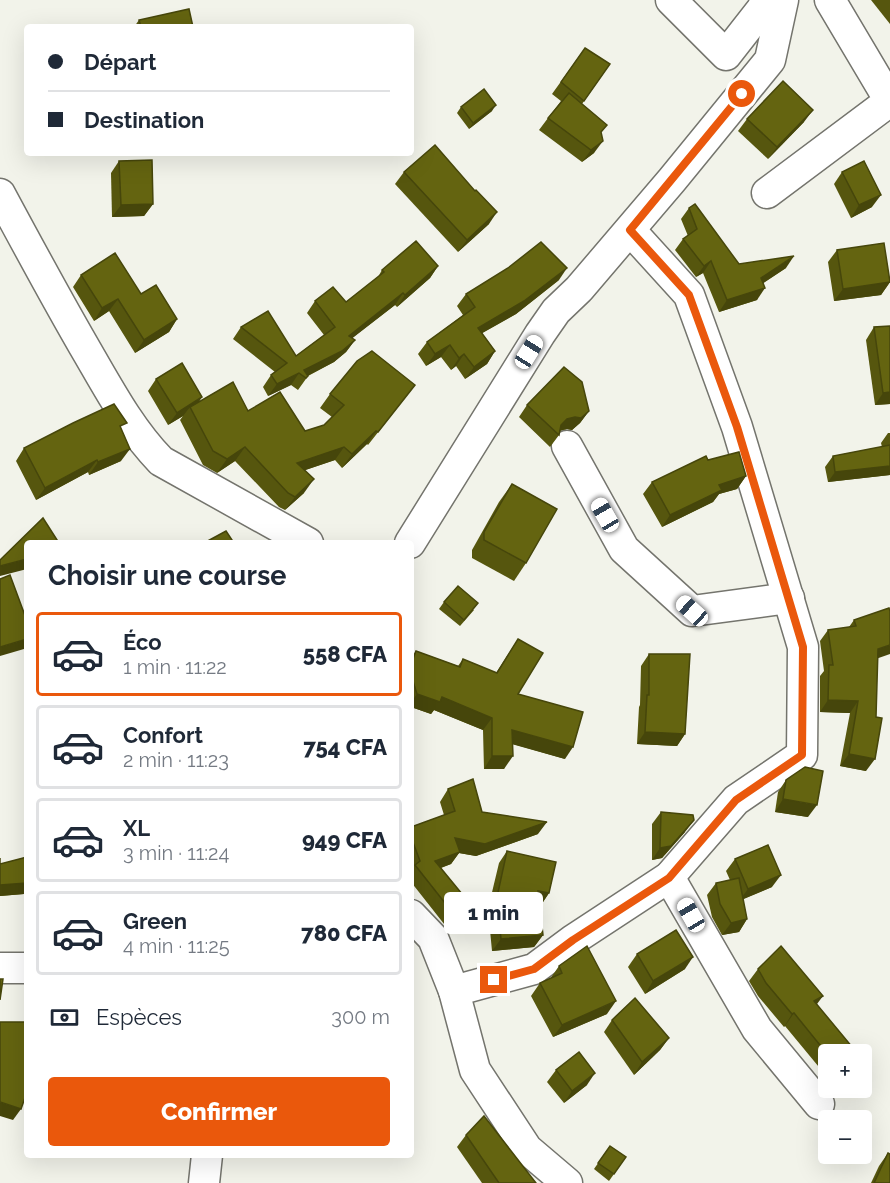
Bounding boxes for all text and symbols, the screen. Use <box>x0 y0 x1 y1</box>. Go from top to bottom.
text: Départ <box>84 49 156 75</box>
route start <box>728 80 755 107</box>
text: Destination <box>84 107 204 133</box>
car <box>512 332 546 372</box>
car <box>588 495 622 535</box>
text: Choisir une course <box>48 560 286 591</box>
car <box>673 592 711 630</box>
icon: car <box>51 627 105 681</box>
text: Éco <box>123 629 162 655</box>
text: 558 CFA <box>303 641 387 667</box>
text: 1 min · 11:22 <box>123 655 227 679</box>
icon: car <box>51 720 105 774</box>
text: Confort <box>123 722 203 748</box>
text: 754 CFA <box>303 734 387 760</box>
text: 2 min · 11:23 <box>123 748 229 772</box>
icon: car <box>51 813 105 867</box>
text: XL <box>123 815 150 841</box>
text: 949 CFA <box>302 827 387 853</box>
text: 3 min · 11:24 <box>123 841 229 865</box>
callout: 1 min <box>444 893 544 935</box>
car <box>674 895 708 935</box>
text: 1 min <box>468 901 519 925</box>
icon: car <box>51 906 105 960</box>
text: Green <box>123 908 187 934</box>
text: 780 CFA <box>301 920 387 946</box>
text: 4 min · 11:25 <box>123 934 230 958</box>
route end <box>480 966 507 993</box>
icon: cash <box>48 1001 81 1034</box>
text: Espèces <box>96 1004 182 1030</box>
text: 300 m <box>331 1005 390 1029</box>
map controls <box>818 1044 872 1164</box>
button: + <box>818 1044 872 1098</box>
button: Confirmer <box>48 1077 390 1146</box>
button: − <box>818 1110 872 1164</box>

